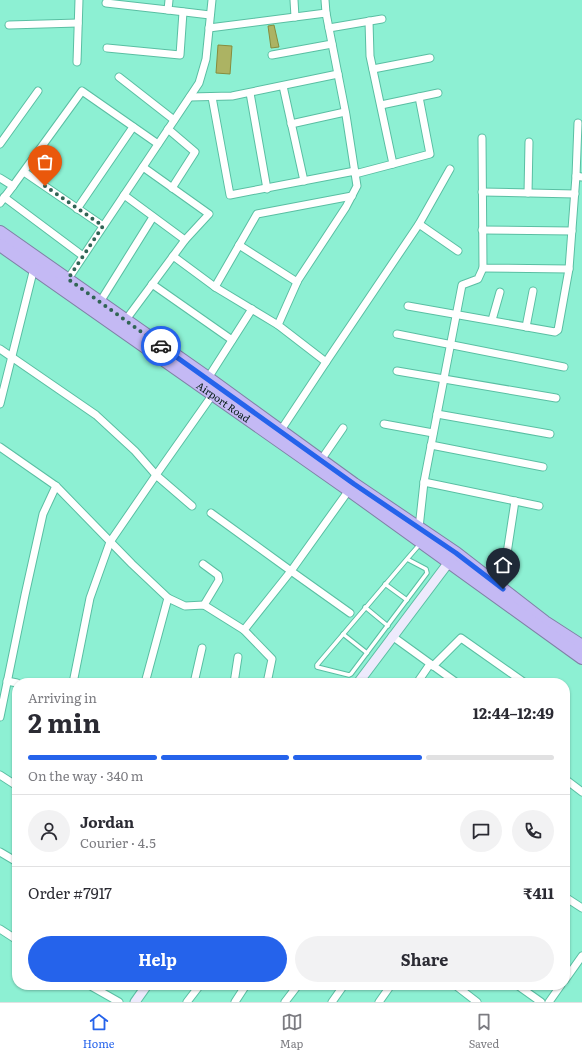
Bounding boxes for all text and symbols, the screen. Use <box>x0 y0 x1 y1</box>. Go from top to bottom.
pin <box>28 145 62 186</box>
icon: bag <box>34 151 56 173</box>
courier <box>141 326 181 366</box>
icon: car <box>150 335 172 357</box>
street label: Airport Road <box>194 377 254 426</box>
pin <box>486 548 520 589</box>
icon: home <box>492 554 514 576</box>
text: Arriving in <box>28 688 97 707</box>
text: 12:44–12:49 <box>473 701 554 724</box>
text: 2 min <box>28 702 101 741</box>
text: On the way · 340 m <box>28 766 143 785</box>
button: person <box>28 810 70 852</box>
text: Jordan <box>80 810 134 833</box>
button: chat <box>460 810 502 852</box>
button: phone <box>512 810 554 852</box>
text: Courier · 4.5 <box>80 833 156 852</box>
text: Order #7917 <box>28 881 112 904</box>
text: ₹411 <box>523 881 554 904</box>
button: Help <box>28 936 287 982</box>
button: Share <box>295 936 554 982</box>
tab: Home <box>83 1011 114 1051</box>
tab: Map <box>280 1011 303 1051</box>
tab: Saved <box>469 1011 499 1051</box>

